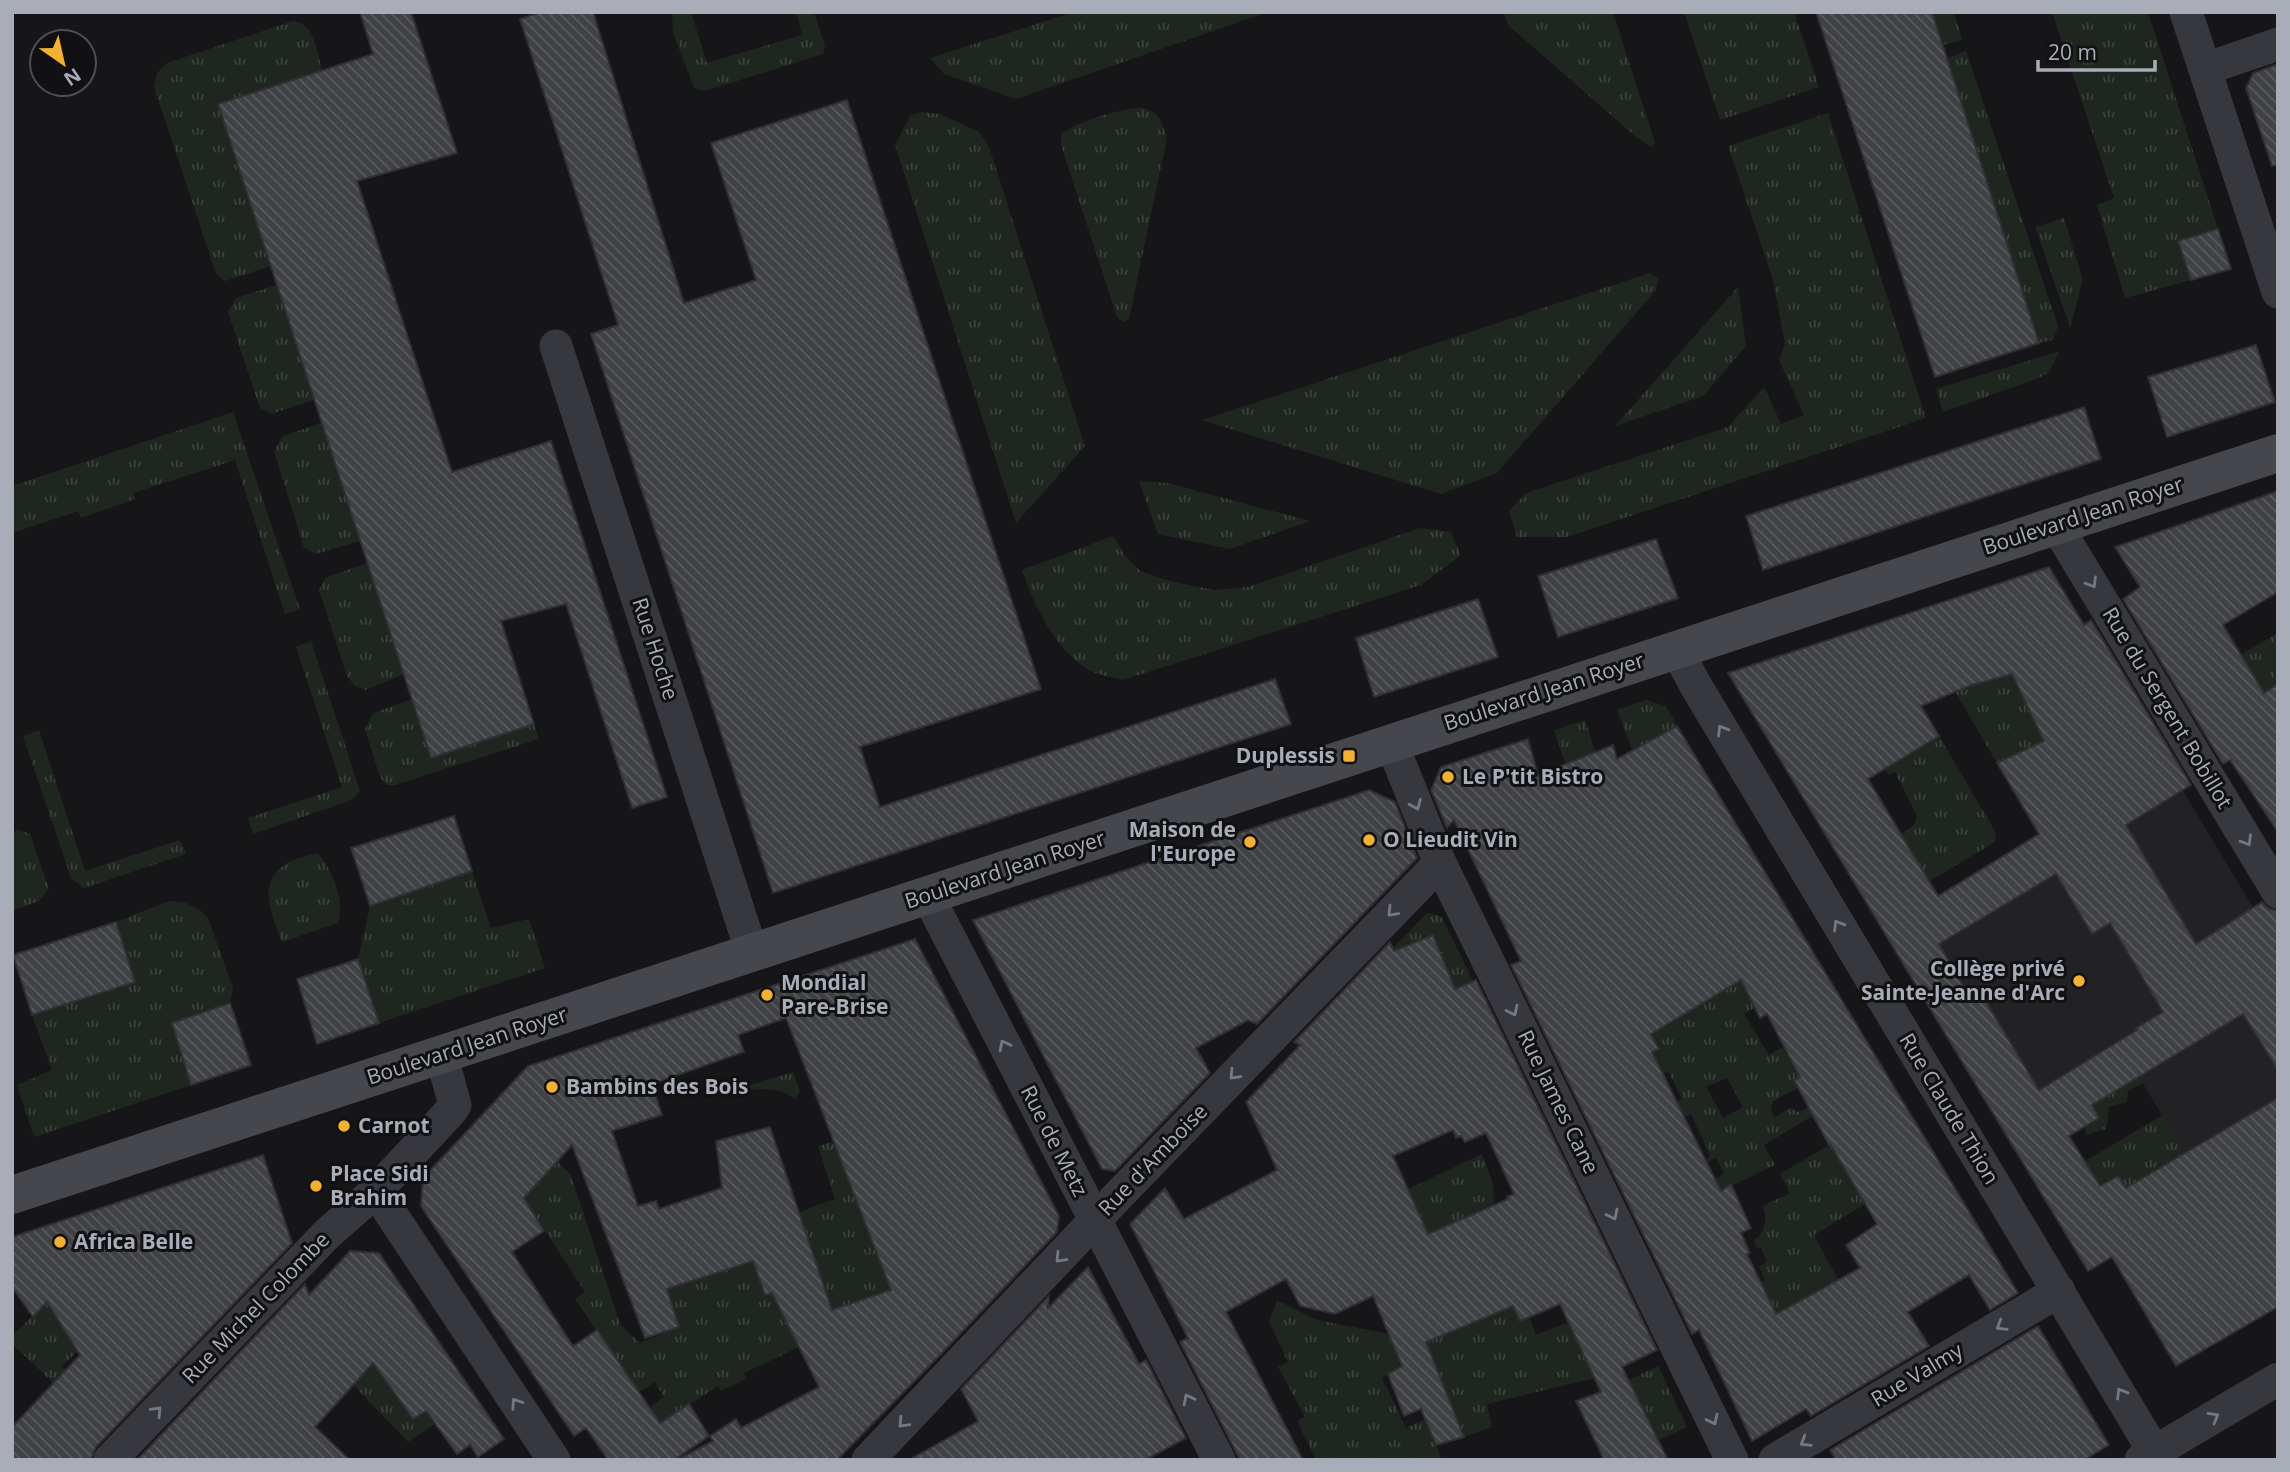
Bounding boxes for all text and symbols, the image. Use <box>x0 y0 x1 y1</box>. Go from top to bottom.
north arrow <box>28 28 98 98</box>
scale bar <box>2038 28 2155 72</box>
text: 20 m <box>2048 38 2097 66</box>
text: N <box>59 62 86 92</box>
street label: Boulevard Jean Royer <box>1979 469 2187 561</box>
one-way arrow <box>2083 576 2096 589</box>
street label: Rue Hoche <box>626 594 686 703</box>
street label: Rue du Sergent Bobillot <box>2097 602 2239 813</box>
street label: Boulevard Jean Royer <box>1440 645 1648 737</box>
one-way arrow <box>1717 724 1730 737</box>
place label: Duplessis <box>1236 741 1335 769</box>
marker: Duplessis <box>1341 748 1357 764</box>
place label: Le P'tit Bistro <box>1462 762 1603 790</box>
marker: Le P'tit Bistro <box>1440 769 1456 785</box>
one-way arrow <box>1408 798 1422 811</box>
place label: Maison de l'Europe <box>1129 815 1236 867</box>
street label: Boulevard Jean Royer <box>901 823 1109 915</box>
place label: O Lieudit Vin <box>1383 825 1518 853</box>
marker: O Lieudit Vin <box>1361 832 1377 848</box>
one-way arrow <box>2239 833 2252 846</box>
marker: Maison de l'Europe <box>1242 834 1258 850</box>
one-way arrow <box>1388 904 1401 917</box>
one-way arrow <box>1833 920 1846 933</box>
place label: Collège privé Sainte-Jeanne d'Arc <box>1861 954 2065 1006</box>
place label: Mondial Pare-Brise <box>781 968 888 1020</box>
marker: Collège privé Sainte-Jeanne d'Arc <box>2071 973 2087 989</box>
marker: Mondial Pare-Brise <box>759 987 775 1003</box>
street label: Boulevard Jean Royer <box>363 999 571 1091</box>
one-way arrow <box>1505 1004 1519 1016</box>
street label: Rue James Cane <box>1512 1025 1606 1178</box>
street label: Rue Claude Thion <box>1894 1028 2006 1189</box>
one-way arrow <box>999 1040 1013 1052</box>
one-way arrow <box>1229 1067 1242 1080</box>
place label: Bambins des Bois <box>566 1072 748 1100</box>
marker: Bambins des Bois <box>544 1079 560 1095</box>
street label: Rue de Metz <box>1015 1080 1095 1201</box>
street label: Rue d'Amboise <box>1092 1097 1213 1221</box>
place label: Carnot <box>358 1111 430 1139</box>
marker: Carnot <box>336 1118 352 1134</box>
place label: Place Sidi Brahim <box>330 1159 429 1211</box>
marker: Place Sidi Brahim <box>308 1178 324 1194</box>
one-way arrow <box>1605 1208 1619 1220</box>
street label: Rue Michel Colombe <box>176 1225 335 1389</box>
place label: Africa Belle <box>74 1227 193 1255</box>
marker: Africa Belle <box>52 1234 68 1250</box>
one-way arrow <box>1055 1249 1068 1262</box>
one-way arrow <box>1995 1318 2008 1331</box>
street label: Rue Valmy <box>1865 1335 1968 1413</box>
one-way arrow <box>2116 1387 2129 1400</box>
one-way arrow <box>1182 1394 1196 1406</box>
one-way arrow <box>512 1398 525 1411</box>
one-way arrow <box>148 1406 161 1419</box>
one-way arrow <box>2206 1412 2219 1425</box>
one-way arrow <box>1704 1413 1718 1425</box>
one-way arrow <box>899 1414 912 1427</box>
one-way arrow <box>1799 1434 1812 1447</box>

